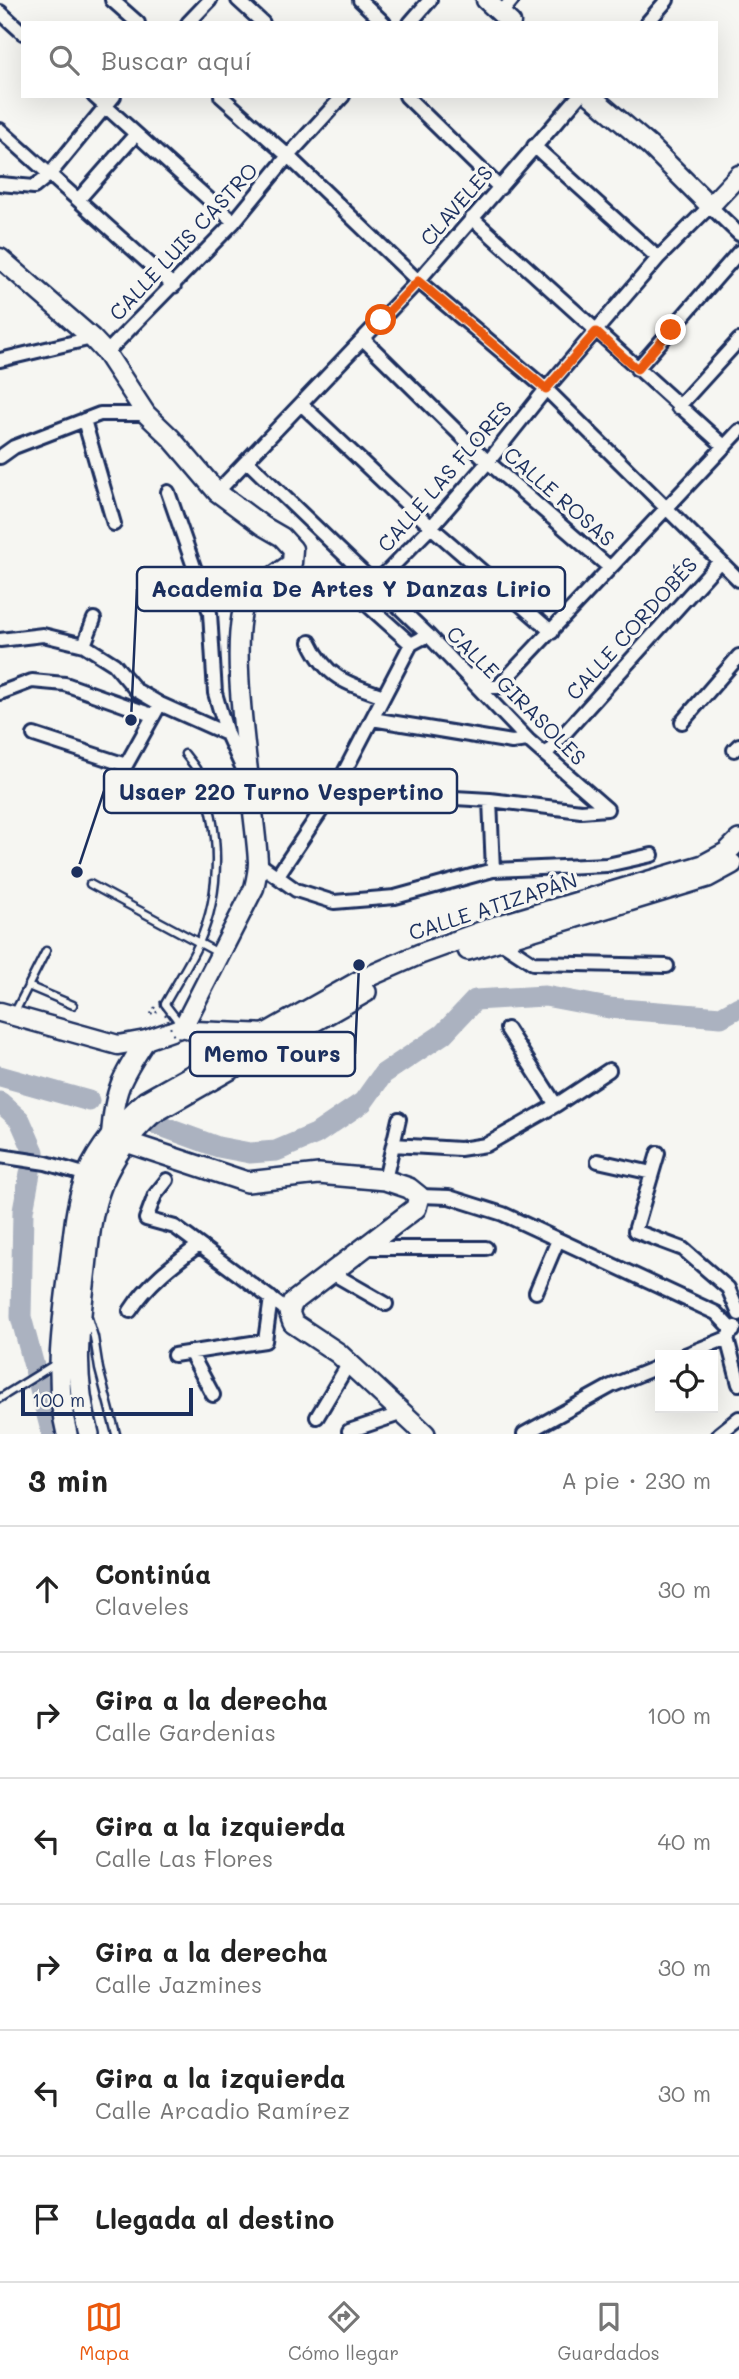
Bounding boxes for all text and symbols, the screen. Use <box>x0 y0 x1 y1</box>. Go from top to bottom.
search box <box>21 21 718 98</box>
icon: search <box>45 41 83 79</box>
text: Buscar aquí <box>101 43 252 77</box>
street label: CALLE LUIS CASTRO <box>103 156 263 326</box>
street label: CLAVELES <box>414 159 498 251</box>
route start <box>365 304 396 335</box>
route end <box>655 314 686 345</box>
street label: CALLE LAS FLORES <box>371 395 517 557</box>
street label: CALLE ROSAS <box>499 440 621 552</box>
street label: CALLE CORDOBÉS <box>559 551 702 705</box>
callout: Academia De Artes Y Danzas Lirio <box>137 567 565 611</box>
text: Academia De Artes Y Danzas Lirio <box>151 573 551 603</box>
street label: CALLE GIRASOLES <box>442 619 593 770</box>
callout: Usaer 220 Turno Vespertino <box>104 769 457 813</box>
text: Usaer 220 Turno Vespertino <box>119 776 443 806</box>
street label: CALLE ATIZAPÁN <box>405 866 580 946</box>
callout: Memo Tours <box>190 1032 355 1076</box>
text: Memo Tours <box>203 1038 341 1068</box>
map controls <box>655 1350 718 1413</box>
button: locate <box>655 1350 718 1413</box>
scale bar <box>21 1385 192 1417</box>
text: 100 m <box>32 1387 85 1412</box>
text: 3 min <box>28 1460 108 1500</box>
text: A pie · 230 m <box>561 1465 711 1495</box>
text: Continúa <box>95 1557 211 1591</box>
icon: ahead <box>28 1570 66 1608</box>
text: 30 m <box>658 1574 711 1604</box>
text: Claveles <box>95 1591 189 1621</box>
text: Gira a la derecha <box>95 1683 328 1717</box>
icon: right <box>28 1696 66 1734</box>
text: 100 m <box>647 1700 711 1730</box>
text: Calle Gardenias <box>95 1717 276 1747</box>
text: Gira a la izquierda <box>95 1809 346 1843</box>
icon: left <box>28 1822 66 1860</box>
text: 40 m <box>658 1826 711 1856</box>
text: Calle Las Flores <box>95 1843 273 1873</box>
text: Gira a la derecha <box>95 1935 328 1969</box>
icon: right <box>28 1948 66 1986</box>
text: 30 m <box>658 1952 711 1982</box>
text: Calle Jazmines <box>95 1969 262 1999</box>
text: Gira a la izquierda <box>95 2061 346 2095</box>
icon: left <box>28 2074 66 2112</box>
text: 30 m <box>658 2078 711 2108</box>
text: Calle Arcadio Ramírez <box>95 2095 350 2125</box>
icon: arrive <box>28 2200 66 2238</box>
text: Llegada al destino <box>95 2202 334 2236</box>
tab: Mapa <box>79 2298 130 2365</box>
tab: Cómo llegar <box>288 2298 399 2365</box>
tab: Guardados <box>558 2298 660 2365</box>

